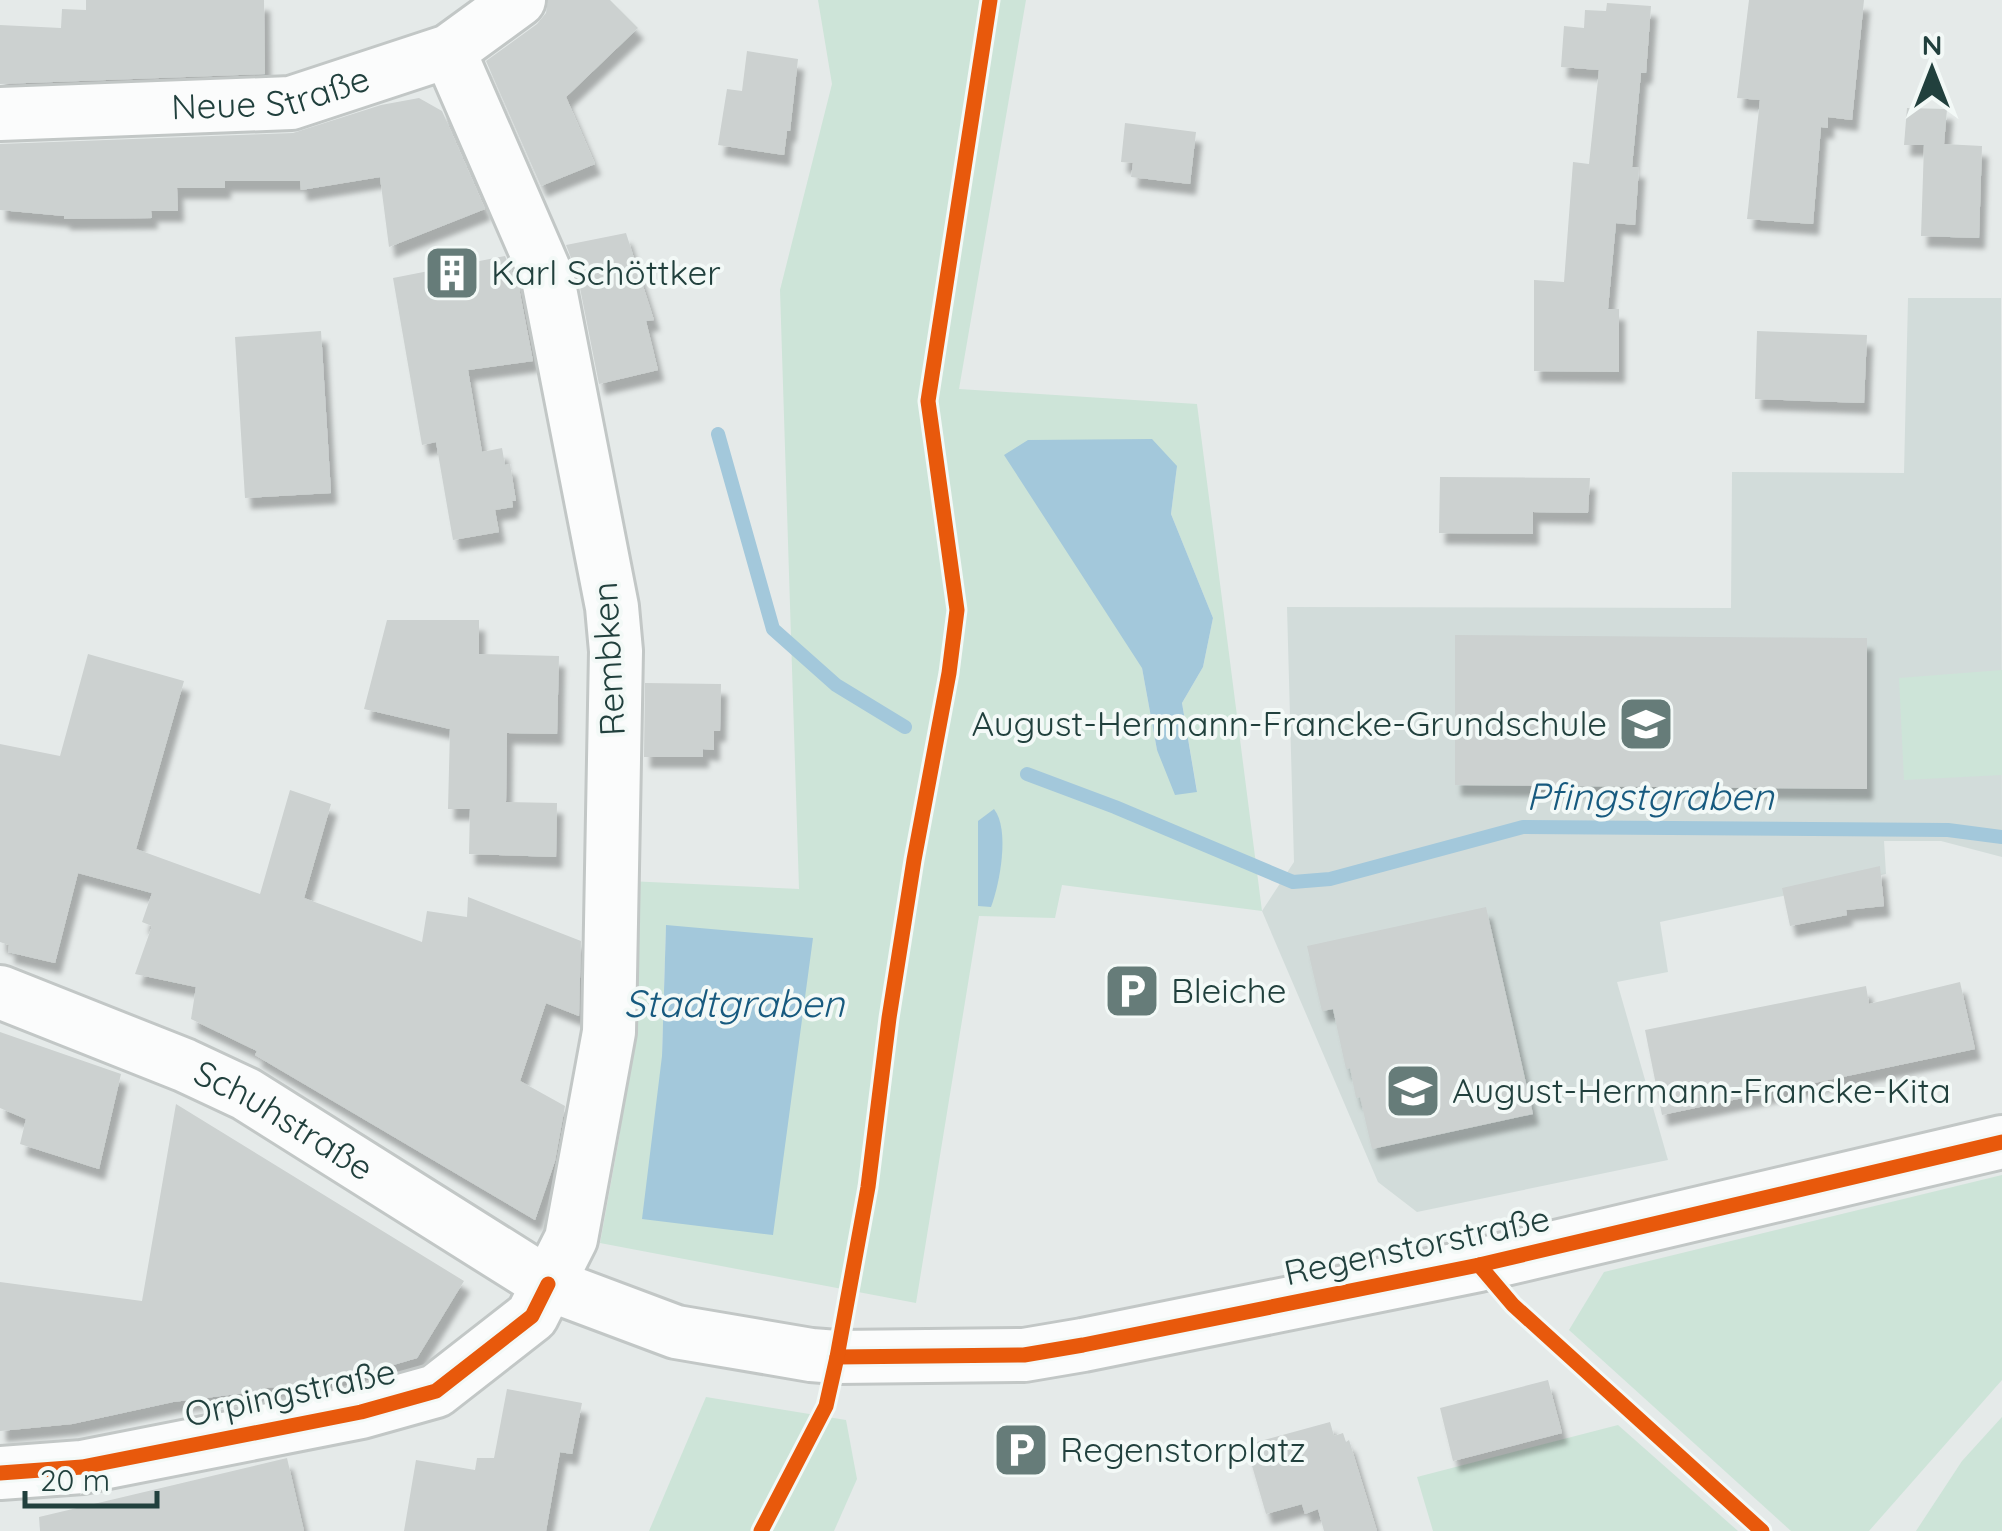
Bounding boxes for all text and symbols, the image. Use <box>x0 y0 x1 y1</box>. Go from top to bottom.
north arrow <box>1882 20 1982 120</box>
text: N <box>1922 27 1942 62</box>
street label: Neue Straße <box>170 56 375 129</box>
building icon: Karl Schöttker <box>422 243 482 303</box>
place label: Karl Schöttker <box>491 250 721 294</box>
street label: Rembken <box>582 581 634 737</box>
school or university icon: August-Hermann-Francke-Grundschule <box>1616 694 1676 754</box>
place label: August-Hermann-Francke-Grundschule <box>972 701 1607 745</box>
water label: Pfingstgraben <box>1526 772 1775 820</box>
parking icon: Bleiche <box>1102 961 1162 1021</box>
place label: Bleiche <box>1171 968 1286 1012</box>
water label: Stadtgraben <box>624 979 845 1027</box>
street label: Schuhstraße <box>187 1050 382 1190</box>
school or university icon: August-Hermann-Francke-Kita <box>1383 1061 1443 1121</box>
place label: August-Hermann-Francke-Kita <box>1452 1068 1951 1112</box>
street label: Regenstorstraße <box>1280 1195 1554 1295</box>
street label: Orpingstraße <box>180 1348 399 1436</box>
parking icon: Regenstorplatz <box>991 1420 1051 1480</box>
place label: Regenstorplatz <box>1060 1427 1306 1471</box>
scale bar <box>25 1446 158 1508</box>
text: 20 m <box>40 1461 110 1499</box>

